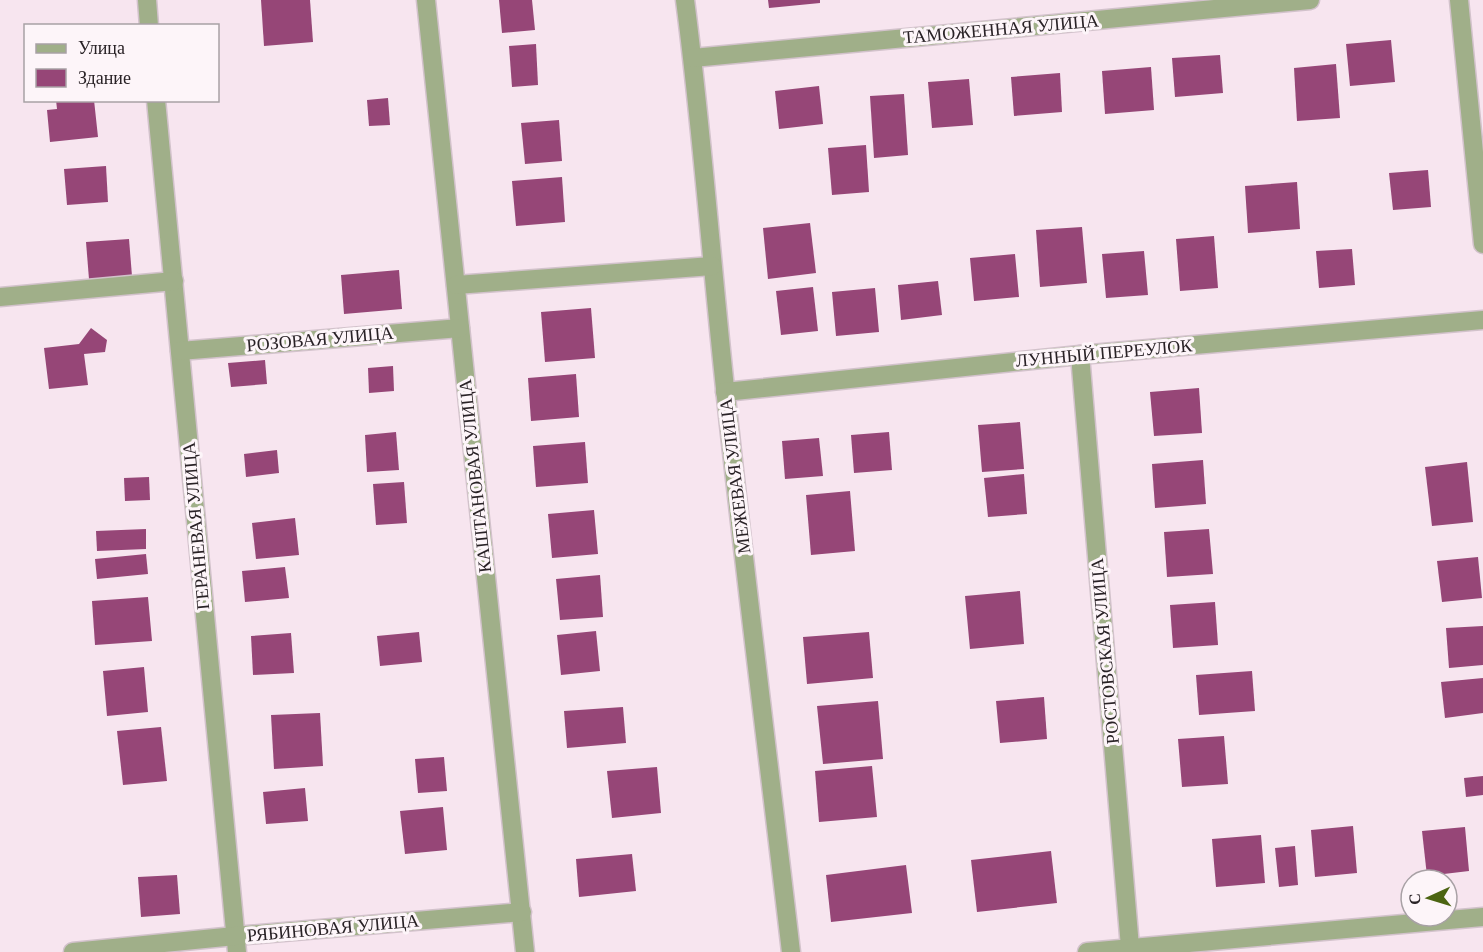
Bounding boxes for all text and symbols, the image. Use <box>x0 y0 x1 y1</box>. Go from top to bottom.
street label: ТАМОЖЕННАЯ УЛИЦА <box>902 10 1100 48</box>
legend <box>24 24 219 102</box>
text: Улица <box>78 38 125 58</box>
text: Здание <box>78 68 131 88</box>
street label: РОЗОВАЯ УЛИЦА <box>246 323 394 355</box>
street label: ЛУННЫЙ ПЕРЕУЛОК <box>1015 335 1194 371</box>
street label: КАШТАНОВАЯ УЛИЦА <box>455 378 495 574</box>
street label: МЕЖЕВАЯ УЛИЦА <box>716 397 754 555</box>
street label: ГЕРАНЕВАЯ УЛИЦА <box>179 441 213 611</box>
street label: РОСТОВСКАЯ УЛИЦА <box>1087 557 1123 745</box>
north arrow <box>1399 868 1459 928</box>
text: С <box>1406 893 1423 905</box>
street label: РЯБИНОВАЯ УЛИЦА <box>246 911 420 945</box>

